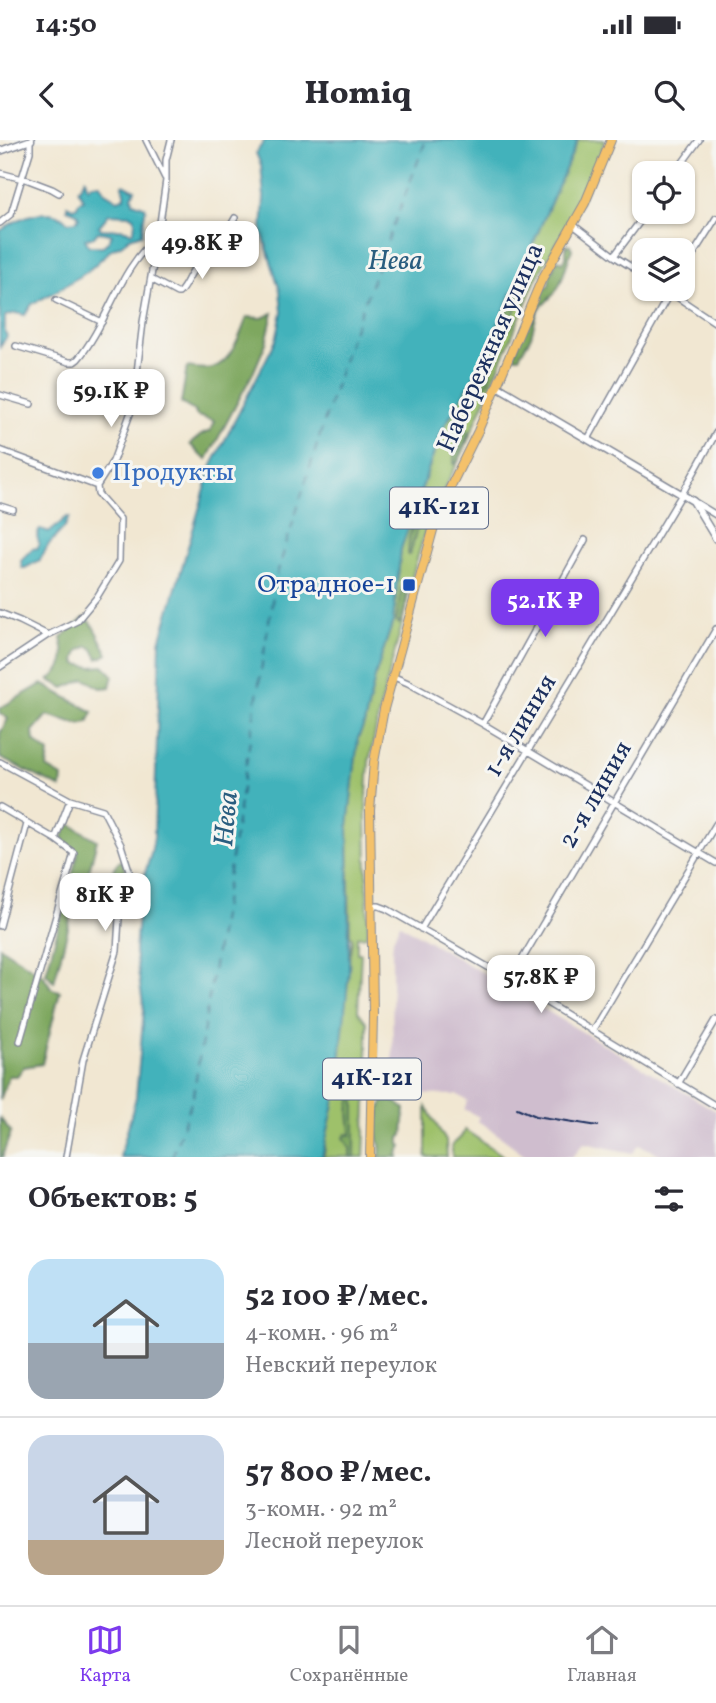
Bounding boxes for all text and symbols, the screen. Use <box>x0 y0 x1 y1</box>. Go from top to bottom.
text: 14:50 <box>35 7 97 43</box>
text: Homiq <box>304 73 412 117</box>
icon: back <box>28 76 66 114</box>
icon: search <box>650 76 688 114</box>
map controls <box>632 161 695 301</box>
button: locate <box>632 161 695 224</box>
pin: 49.8K ₽ <box>137 222 267 281</box>
text: 49.8K ₽ <box>161 228 243 260</box>
street label: Набережная улица <box>429 238 553 458</box>
button: layers <box>632 238 695 301</box>
water label: Нева <box>367 242 423 281</box>
pin: 59.1K ₽ <box>46 370 176 429</box>
text: 59.1K ₽ <box>73 376 149 408</box>
place label: Продукты <box>112 455 234 491</box>
marker: Продукты <box>90 465 106 481</box>
road number: 41К-121 <box>390 488 488 528</box>
place label: Отрадное-1 <box>257 567 395 603</box>
marker: Отрадное-1 <box>401 577 417 593</box>
pin: 52.1K ₽ <box>480 580 610 639</box>
text: 52.1K ₽ <box>507 586 583 618</box>
street label: 1-я линия <box>476 668 566 784</box>
street label: 2-я линия <box>551 735 641 855</box>
water label: Нева <box>205 790 249 848</box>
pin: 81K ₽ <box>56 874 154 933</box>
text: 81K ₽ <box>76 880 134 912</box>
pin: 57.8K ₽ <box>476 956 606 1015</box>
text: 57.8K ₽ <box>503 962 579 994</box>
road number: 41К-121 <box>323 1058 421 1099</box>
text: Объектов: 5 <box>28 1178 198 1220</box>
icon: filters <box>650 1180 688 1218</box>
text: 52 100 ₽/мес. <box>245 1276 429 1318</box>
icon: home <box>84 1287 168 1371</box>
text: 4-комн. · 96 m² <box>245 1318 398 1350</box>
text: Невский переулок <box>245 1350 437 1382</box>
text: 57 800 ₽/мес. <box>245 1452 432 1494</box>
icon: home <box>84 1463 168 1547</box>
text: 3-комн. · 92 m² <box>245 1494 397 1526</box>
text: Лесной переулок <box>245 1526 424 1558</box>
tab: Карта <box>79 1621 131 1689</box>
tab: Сохранённые <box>290 1621 408 1689</box>
tab: Главная <box>567 1621 637 1689</box>

